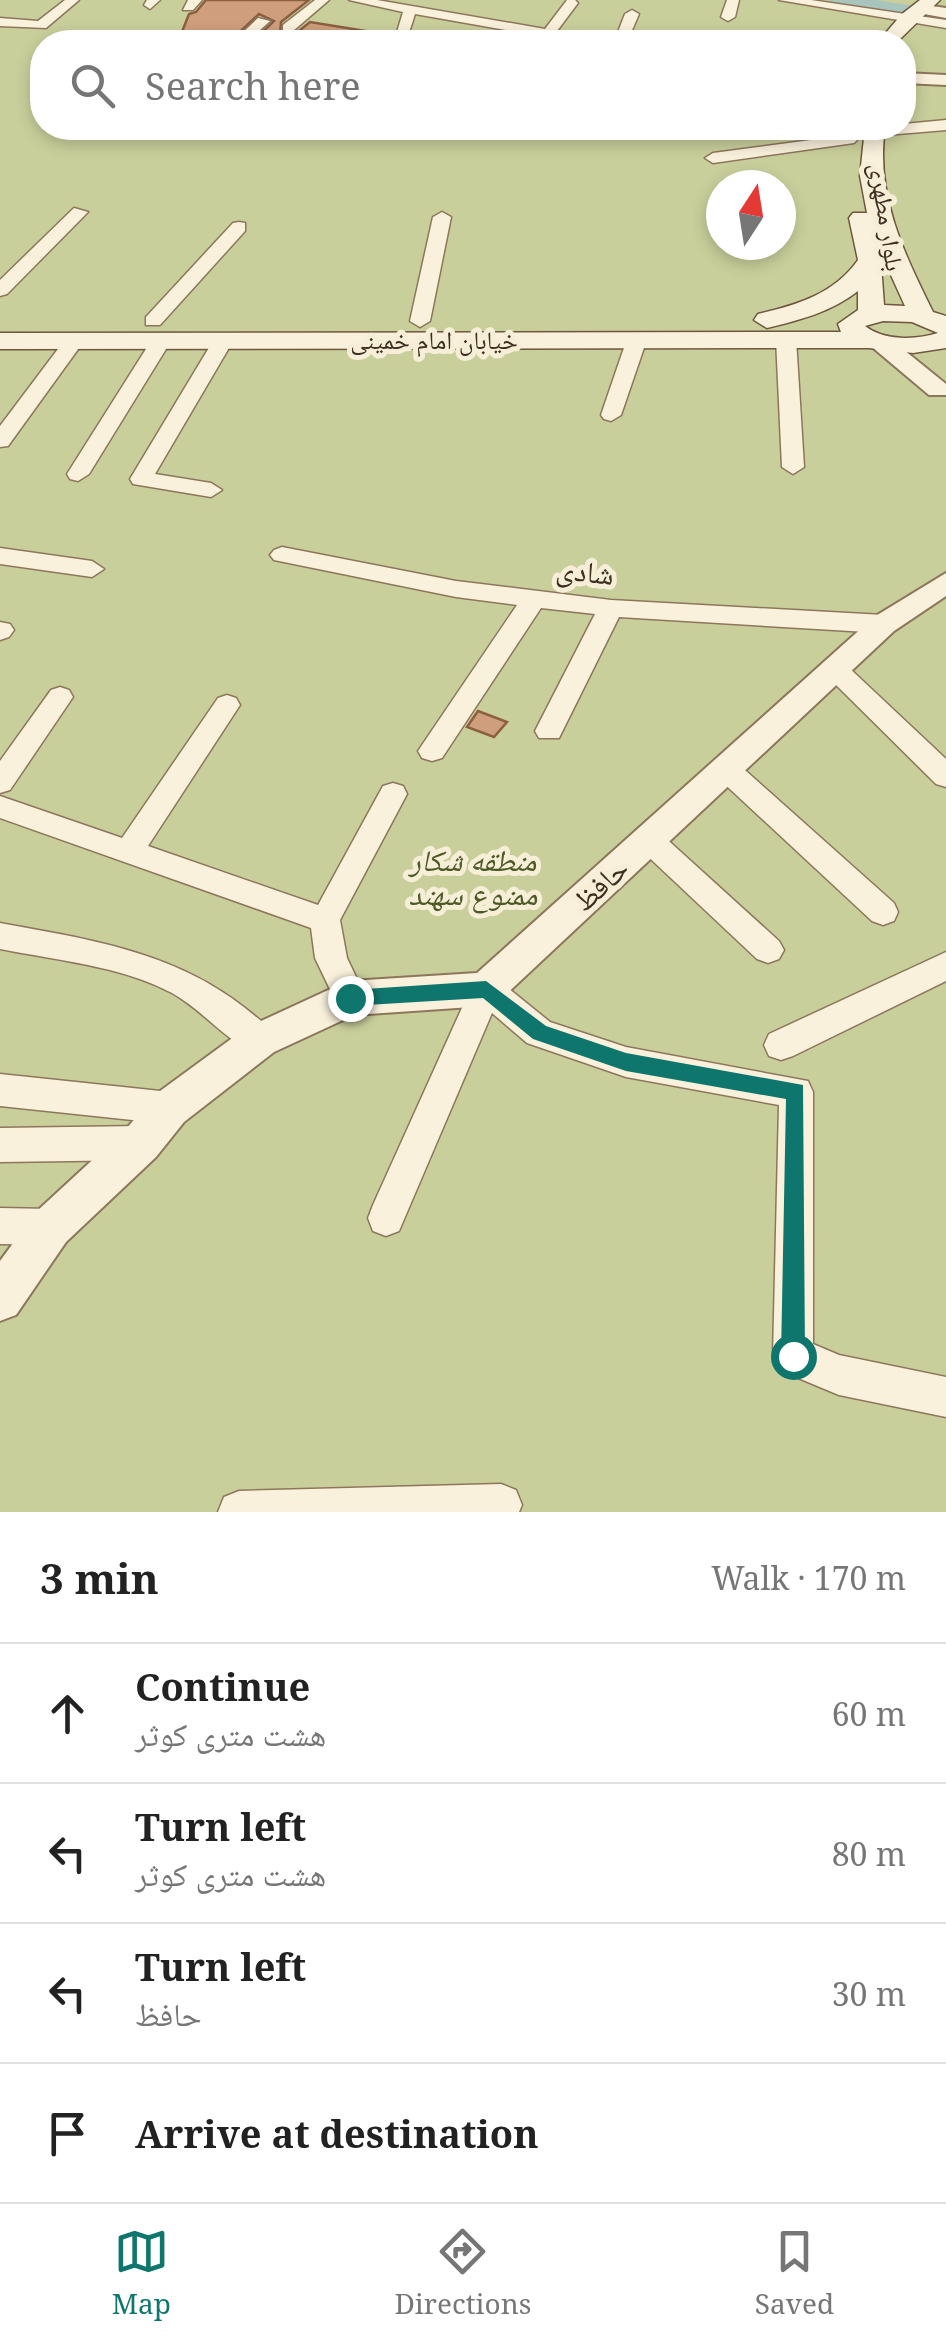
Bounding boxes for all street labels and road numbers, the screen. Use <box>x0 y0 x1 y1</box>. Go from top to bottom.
street label: بلوار مطهری <box>863 160 913 273</box>
street label: خیابان امام خمینی <box>350 322 518 357</box>
street label: شادی <box>554 547 616 594</box>
street label: حافظ <box>563 848 637 920</box>

